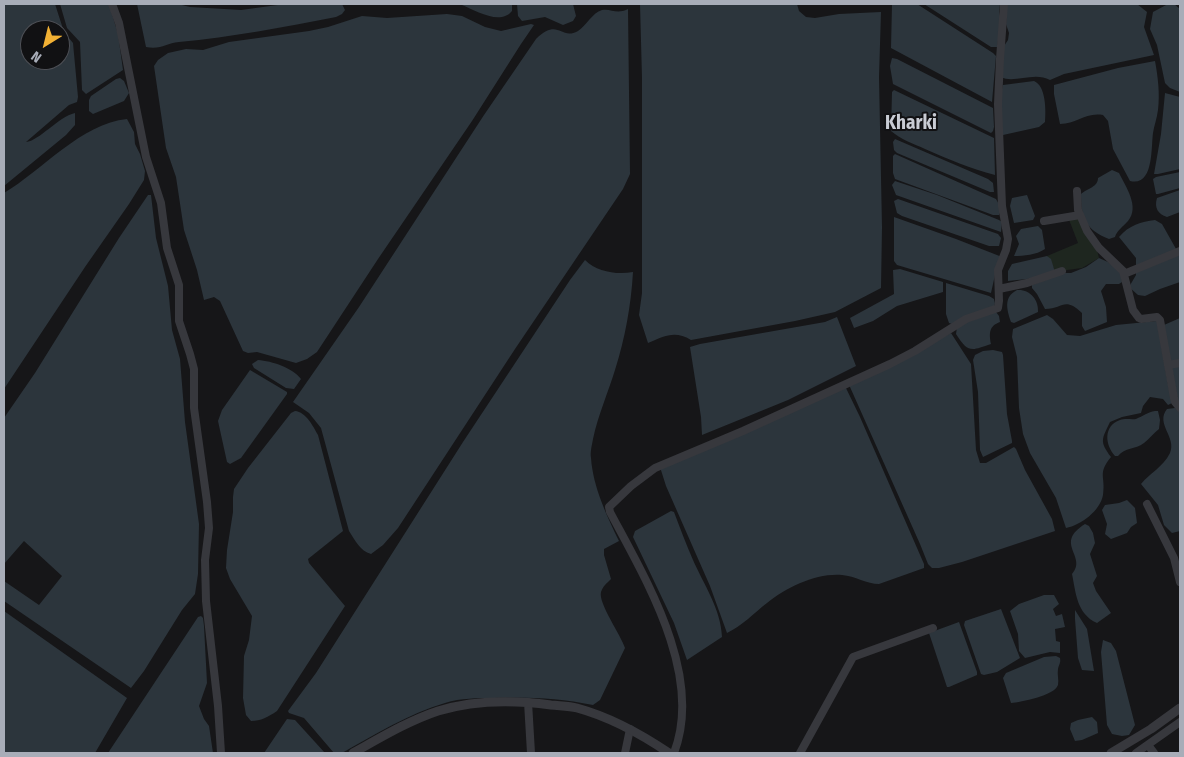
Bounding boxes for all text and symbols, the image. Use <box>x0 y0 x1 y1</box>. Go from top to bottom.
north arrow <box>20 20 70 70</box>
text: N <box>28 47 45 66</box>
district label: Kharki <box>885 113 937 135</box>

